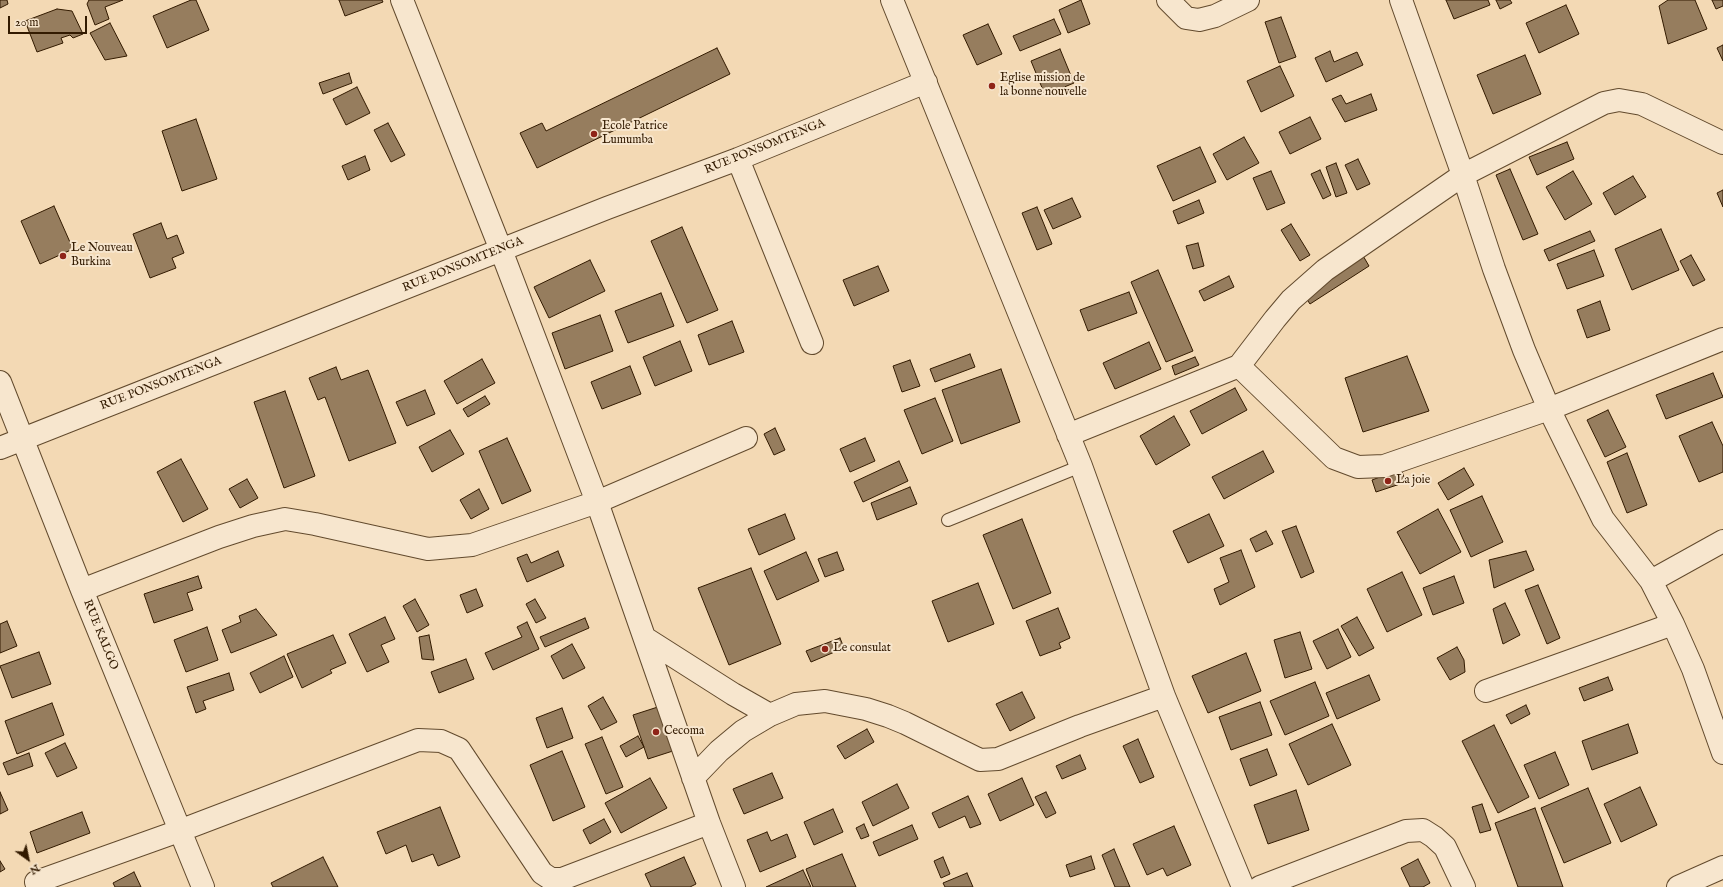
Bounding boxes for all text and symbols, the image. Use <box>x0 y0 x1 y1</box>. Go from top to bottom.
scale bar <box>10 8 89 34</box>
text: 20 m <box>15 15 38 30</box>
place label: Eglise mission de la bonne nouvelle <box>1000 72 1087 100</box>
marker: Eglise mission de la bonne nouvelle <box>987 81 997 91</box>
street label: RUE PONSOMTENGA <box>703 116 827 178</box>
place label: Ecole Patrice Lumumba <box>602 120 668 148</box>
marker: Ecole Patrice Lumumba <box>589 129 599 139</box>
street label: RUE PONSOMTENGA <box>401 234 525 296</box>
place label: Le Nouveau Burkina <box>71 242 133 270</box>
marker: Le Nouveau Burkina <box>58 251 68 261</box>
street label: RUE PONSOMTENGA <box>98 354 224 414</box>
place label: La joie <box>1396 474 1430 488</box>
marker: La joie <box>1383 476 1393 486</box>
street label: RUE KALGO <box>79 598 121 672</box>
place label: Le consulat <box>833 642 891 656</box>
marker: Le consulat <box>820 644 830 654</box>
place label: Cecoma <box>664 725 704 739</box>
marker: Cecoma <box>651 727 661 737</box>
north arrow <box>8 839 48 879</box>
text: N <box>27 861 42 878</box>

